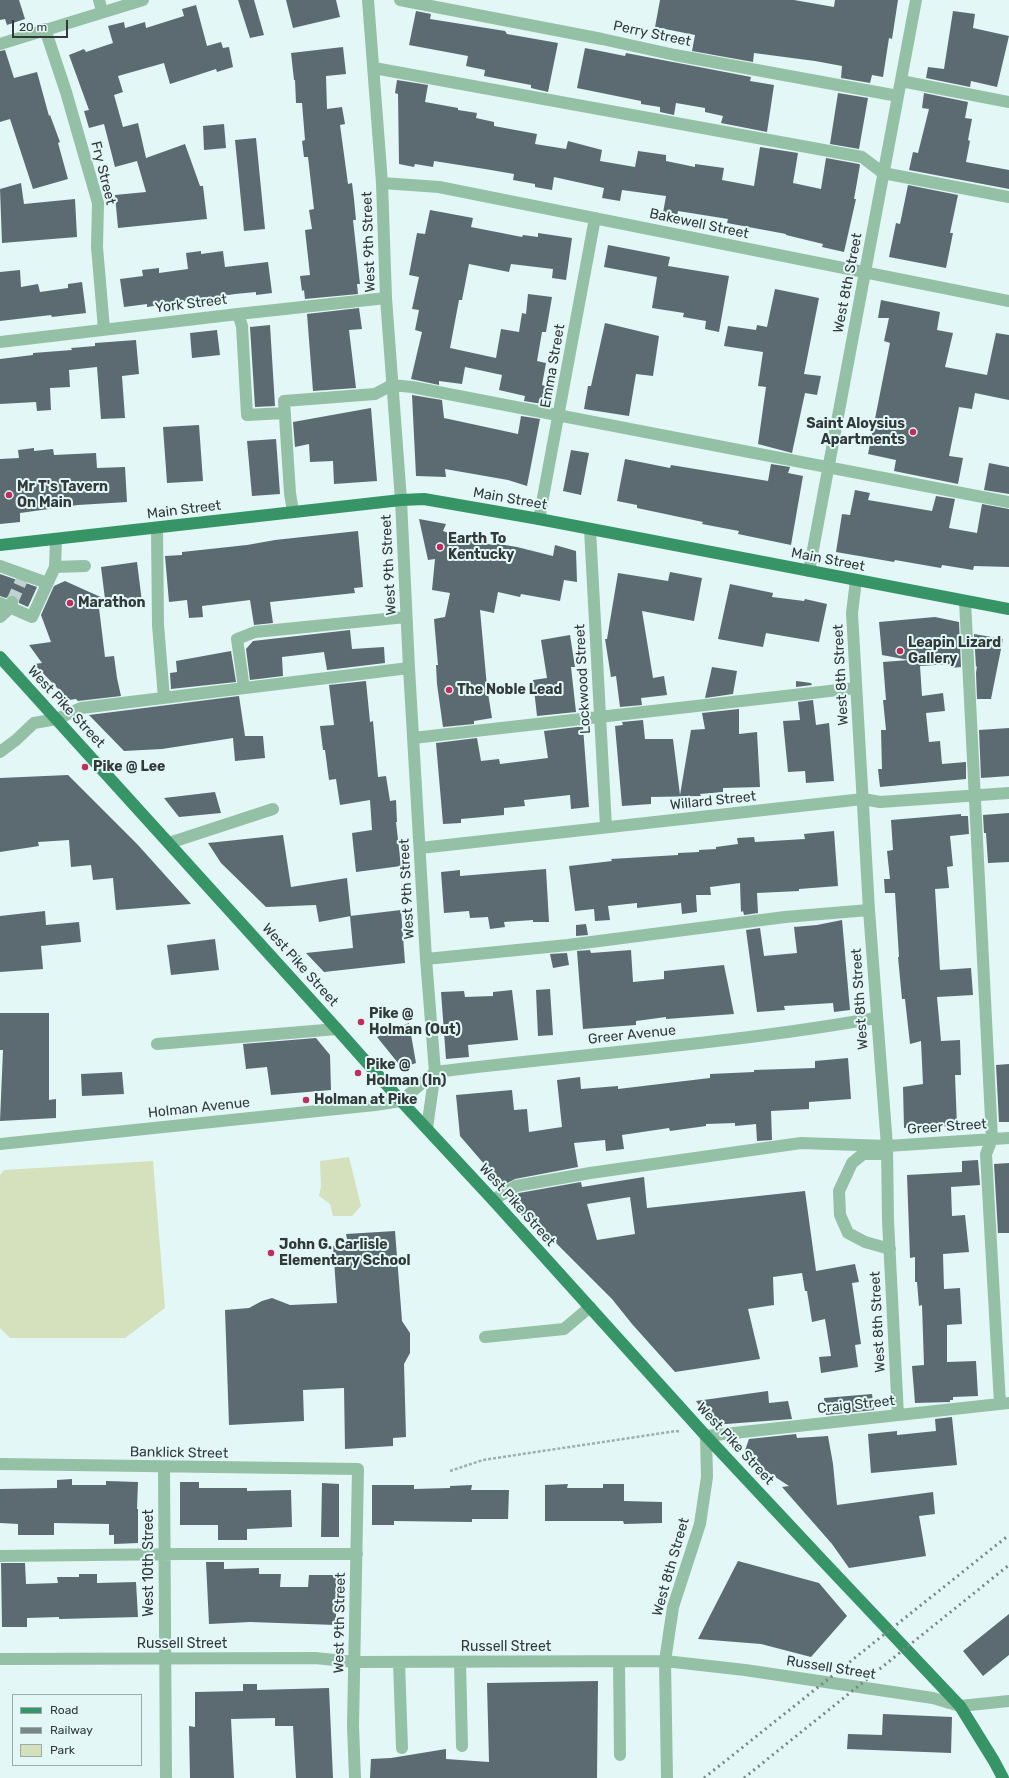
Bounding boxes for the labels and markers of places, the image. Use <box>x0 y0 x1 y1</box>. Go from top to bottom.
place label: Saint Aloysius Apartments <box>806 416 905 448</box>
marker: Saint Aloysius Apartments <box>908 427 918 437</box>
place label: Mr T's Tavern On Main <box>17 479 108 512</box>
marker: Mr T's Tavern On Main <box>4 490 14 500</box>
place label: Earth To Kentucky <box>448 531 514 564</box>
marker: Earth To Kentucky <box>435 542 445 552</box>
place label: Marathon <box>78 595 145 611</box>
marker: Marathon <box>65 598 75 608</box>
place label: Leapin Lizard Gallery <box>908 635 1001 668</box>
marker: Leapin Lizard Gallery <box>895 646 905 656</box>
place label: The Noble Lead <box>457 682 562 698</box>
marker: The Noble Lead <box>444 685 454 695</box>
place label: Pike @ Lee <box>93 759 165 775</box>
marker: Pike @ Lee <box>80 762 90 772</box>
place label: Pike @ Holman (Out) <box>369 1006 461 1038</box>
marker: Pike @ Holman (Out) <box>356 1017 366 1027</box>
place label: Pike @ Holman (In) <box>366 1057 446 1090</box>
marker: Pike @ Holman (In) <box>353 1068 363 1078</box>
place label: Holman at Pike <box>314 1092 417 1108</box>
marker: Holman at Pike <box>301 1095 311 1105</box>
place label: John G. Carlisle Elementary School <box>279 1237 411 1270</box>
marker: John G. Carlisle Elementary School <box>266 1248 276 1258</box>

